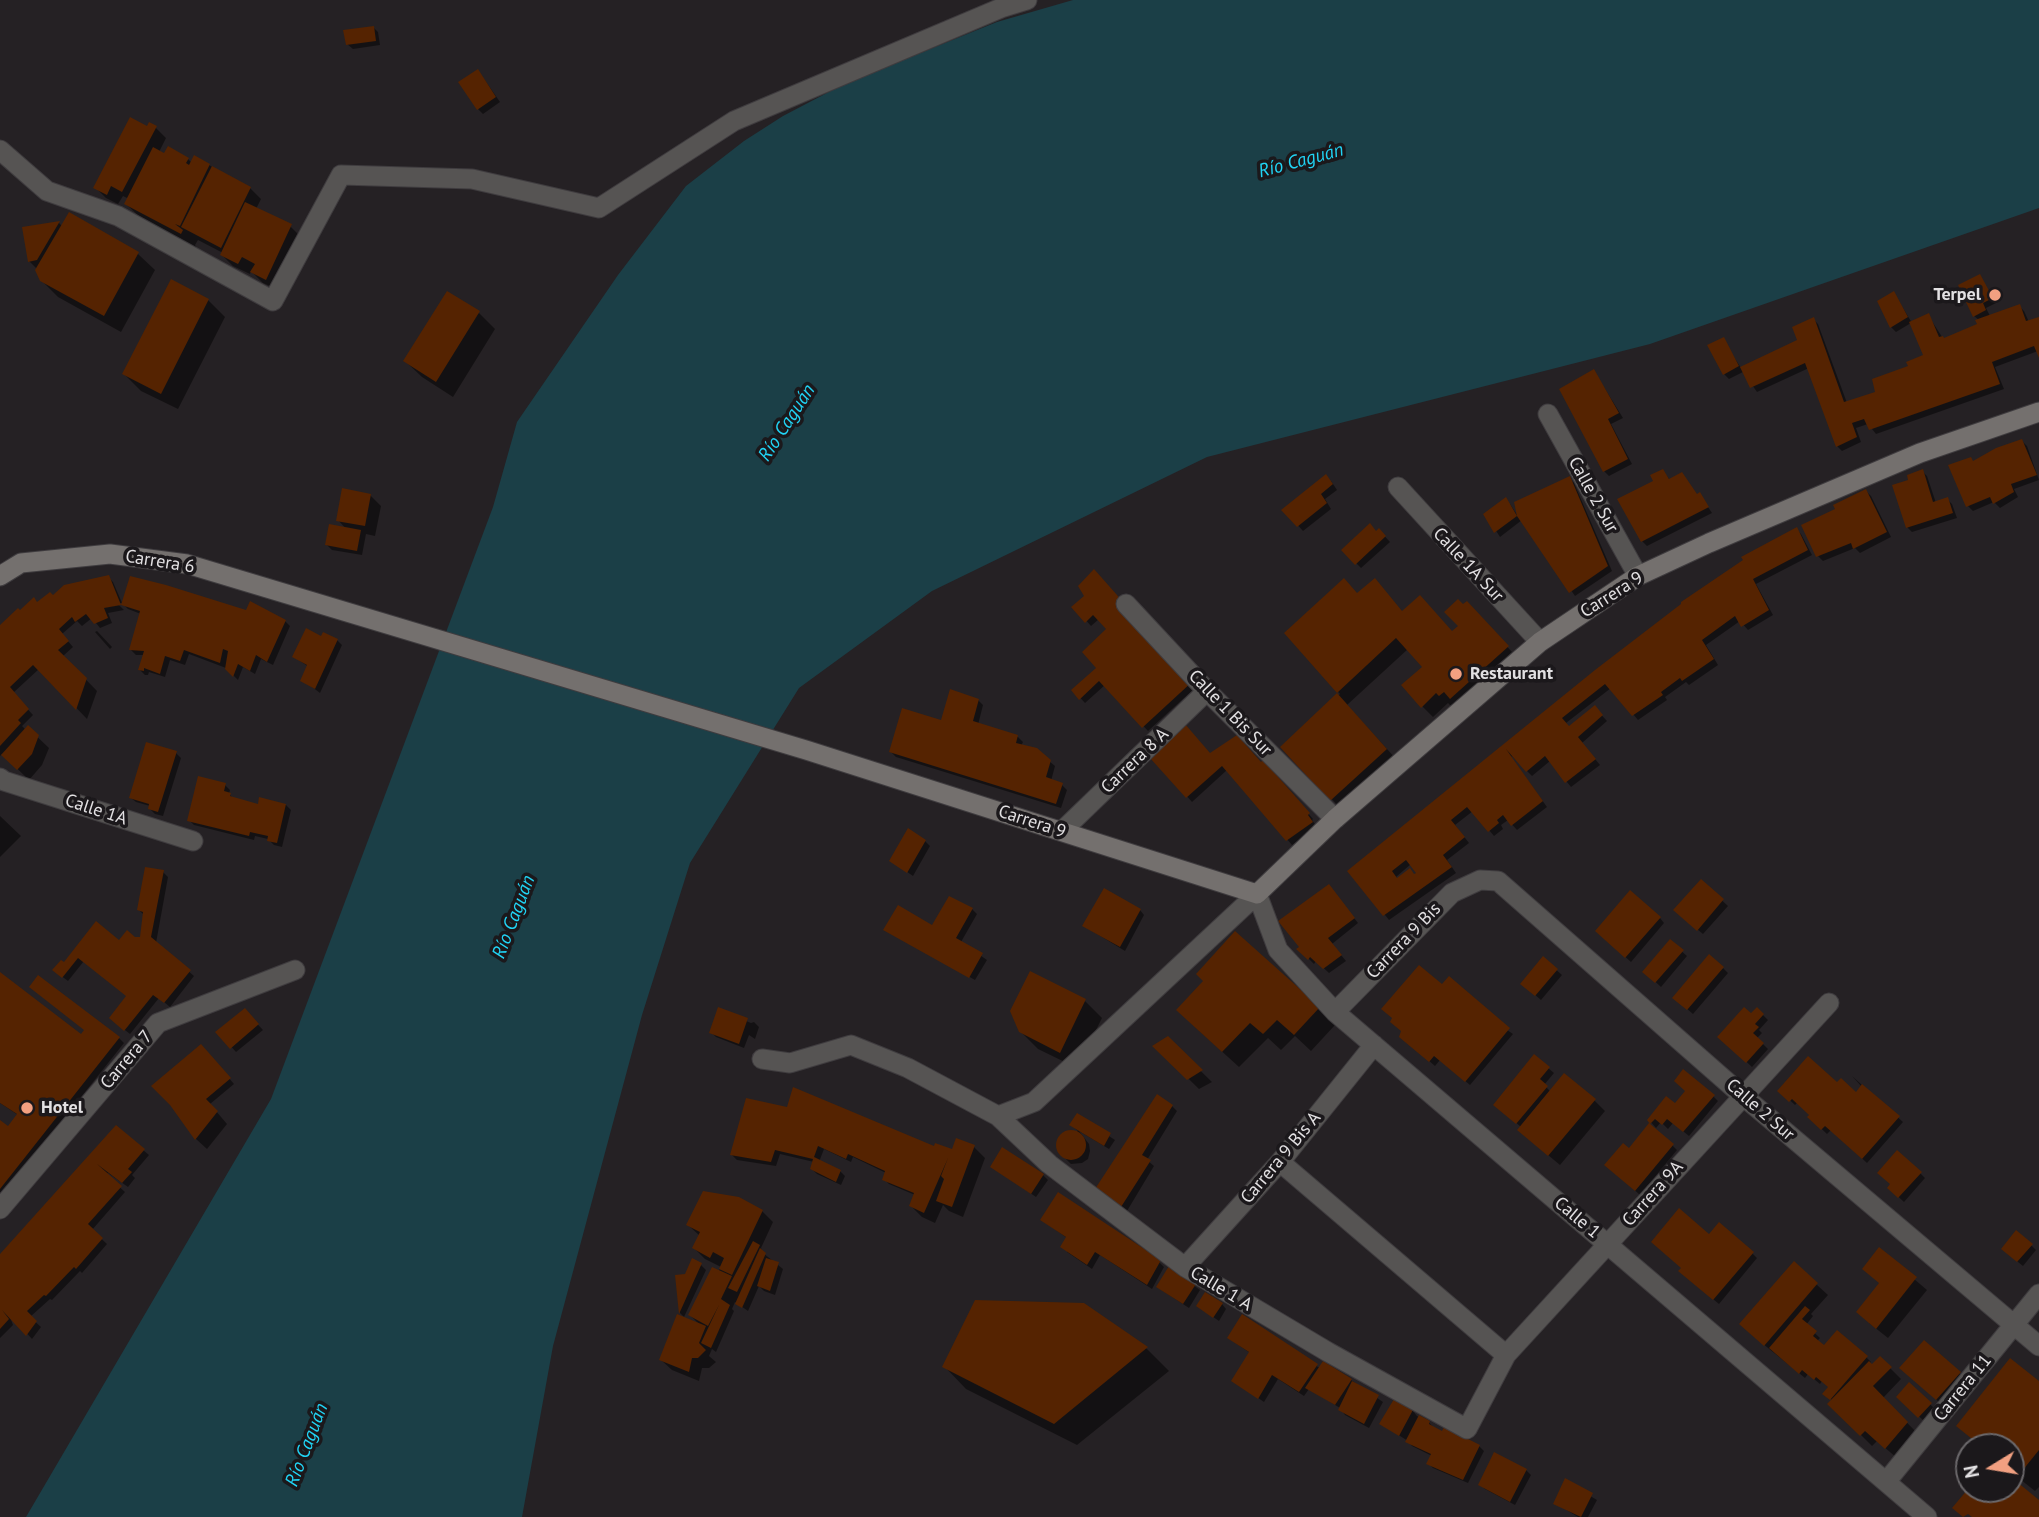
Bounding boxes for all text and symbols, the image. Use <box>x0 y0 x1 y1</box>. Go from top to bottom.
water label: Río Caguán <box>1256 139 1346 183</box>
place label: Terpel <box>1933 284 1981 306</box>
marker: Terpel <box>1987 287 2003 303</box>
water label: Río Caguán <box>754 380 820 466</box>
street label: Calle 2 Sur <box>1563 453 1623 537</box>
street label: Calle 1A Sur <box>1428 523 1508 607</box>
street label: Carrera 6 <box>124 546 196 578</box>
street label: Carrera 9 <box>1577 567 1647 623</box>
place label: Restaurant <box>1470 663 1553 685</box>
street label: Calle 1 Bis Sur <box>1184 666 1276 760</box>
marker: Restaurant <box>1448 666 1464 682</box>
street label: Carrera 8 A <box>1097 724 1173 798</box>
street label: Calle 1A <box>62 790 130 830</box>
street label: Carrera 9 <box>995 801 1069 843</box>
water label: Río Caguán <box>488 872 540 962</box>
street label: Carrera 9 Bis <box>1362 898 1446 984</box>
street label: Carrera 7 <box>96 1026 158 1094</box>
street label: Calle 2 Sur <box>1721 1075 1799 1145</box>
place label: Hotel <box>41 1097 83 1119</box>
marker: Hotel <box>19 1100 35 1116</box>
street label: Carrera 9 Bis A <box>1236 1108 1326 1208</box>
street label: Carrera 9A <box>1618 1157 1688 1231</box>
street label: Calle 1 <box>1550 1193 1604 1243</box>
street label: Calle 1 A <box>1186 1262 1256 1316</box>
street label: Carrera 11 <box>1930 1350 1996 1426</box>
water label: Río Caguán <box>281 1400 333 1490</box>
north arrow <box>1955 1433 2025 1503</box>
text: N <box>1958 1463 1984 1480</box>

